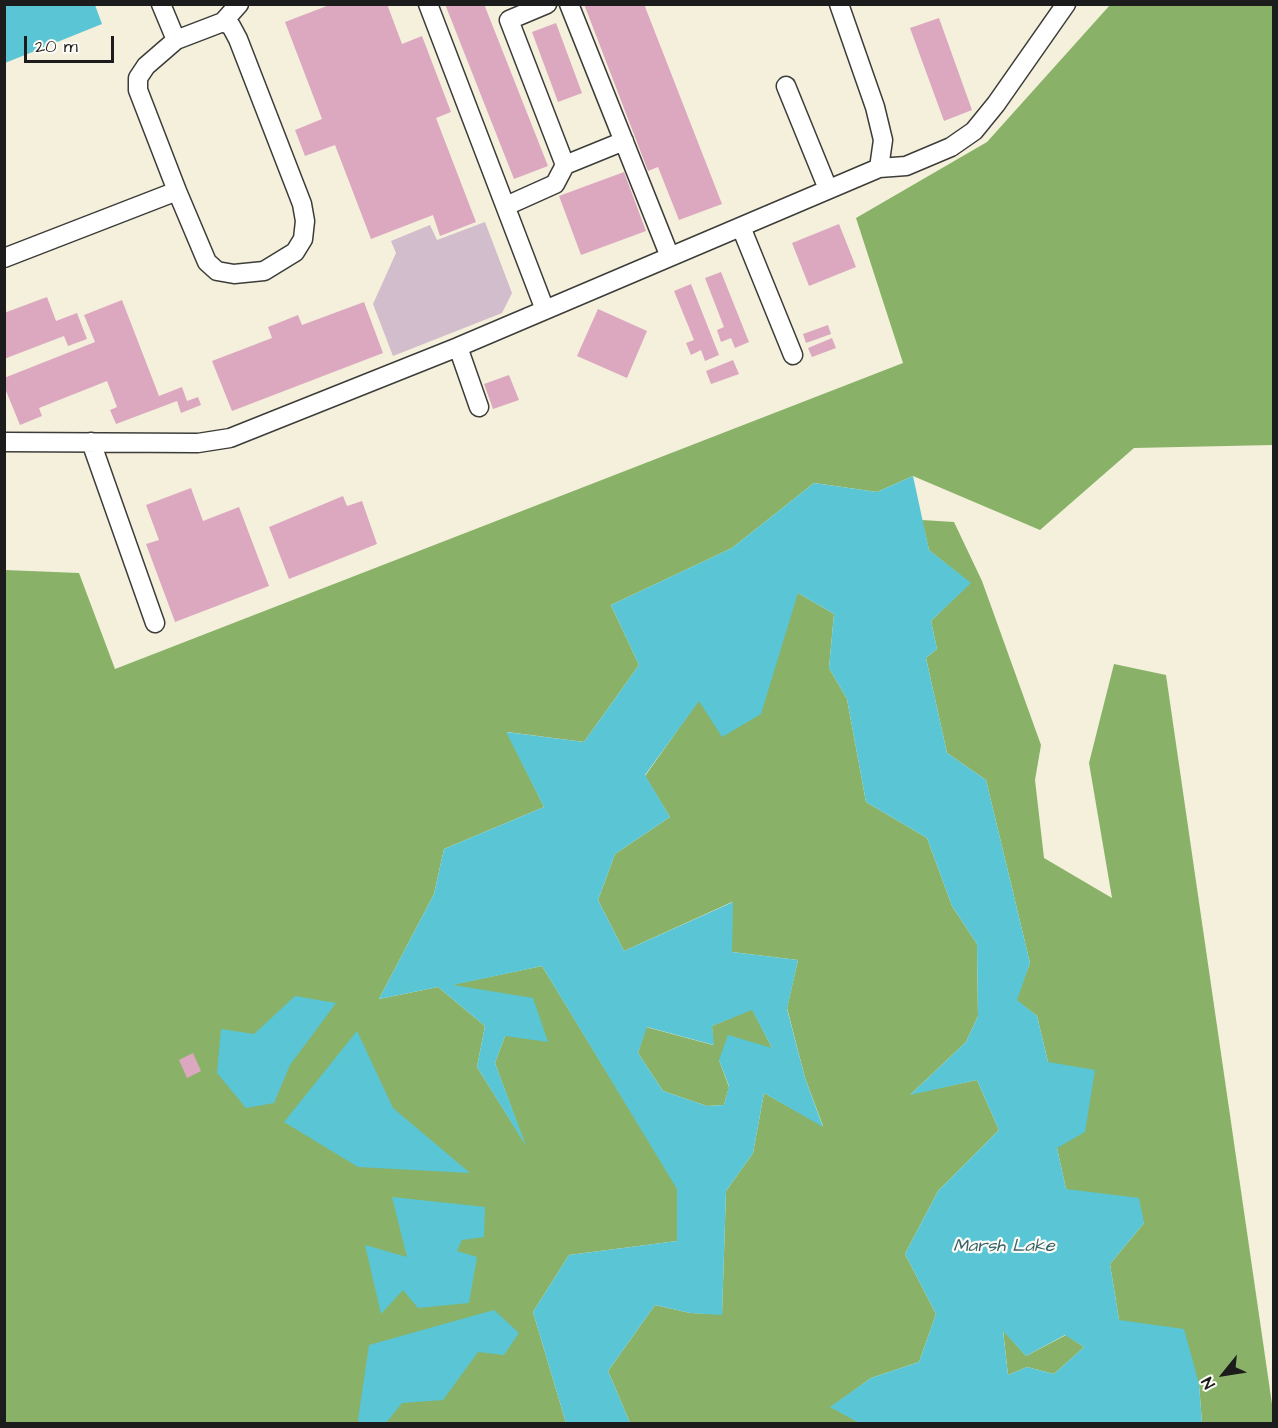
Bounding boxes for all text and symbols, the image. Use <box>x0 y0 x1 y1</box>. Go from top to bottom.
scale bar <box>27 24 117 62</box>
text: 20 m <box>35 34 78 59</box>
water label: Marsh Lake <box>953 1236 1055 1258</box>
north arrow <box>1194 1344 1254 1404</box>
text: N <box>1196 1373 1220 1393</box>

